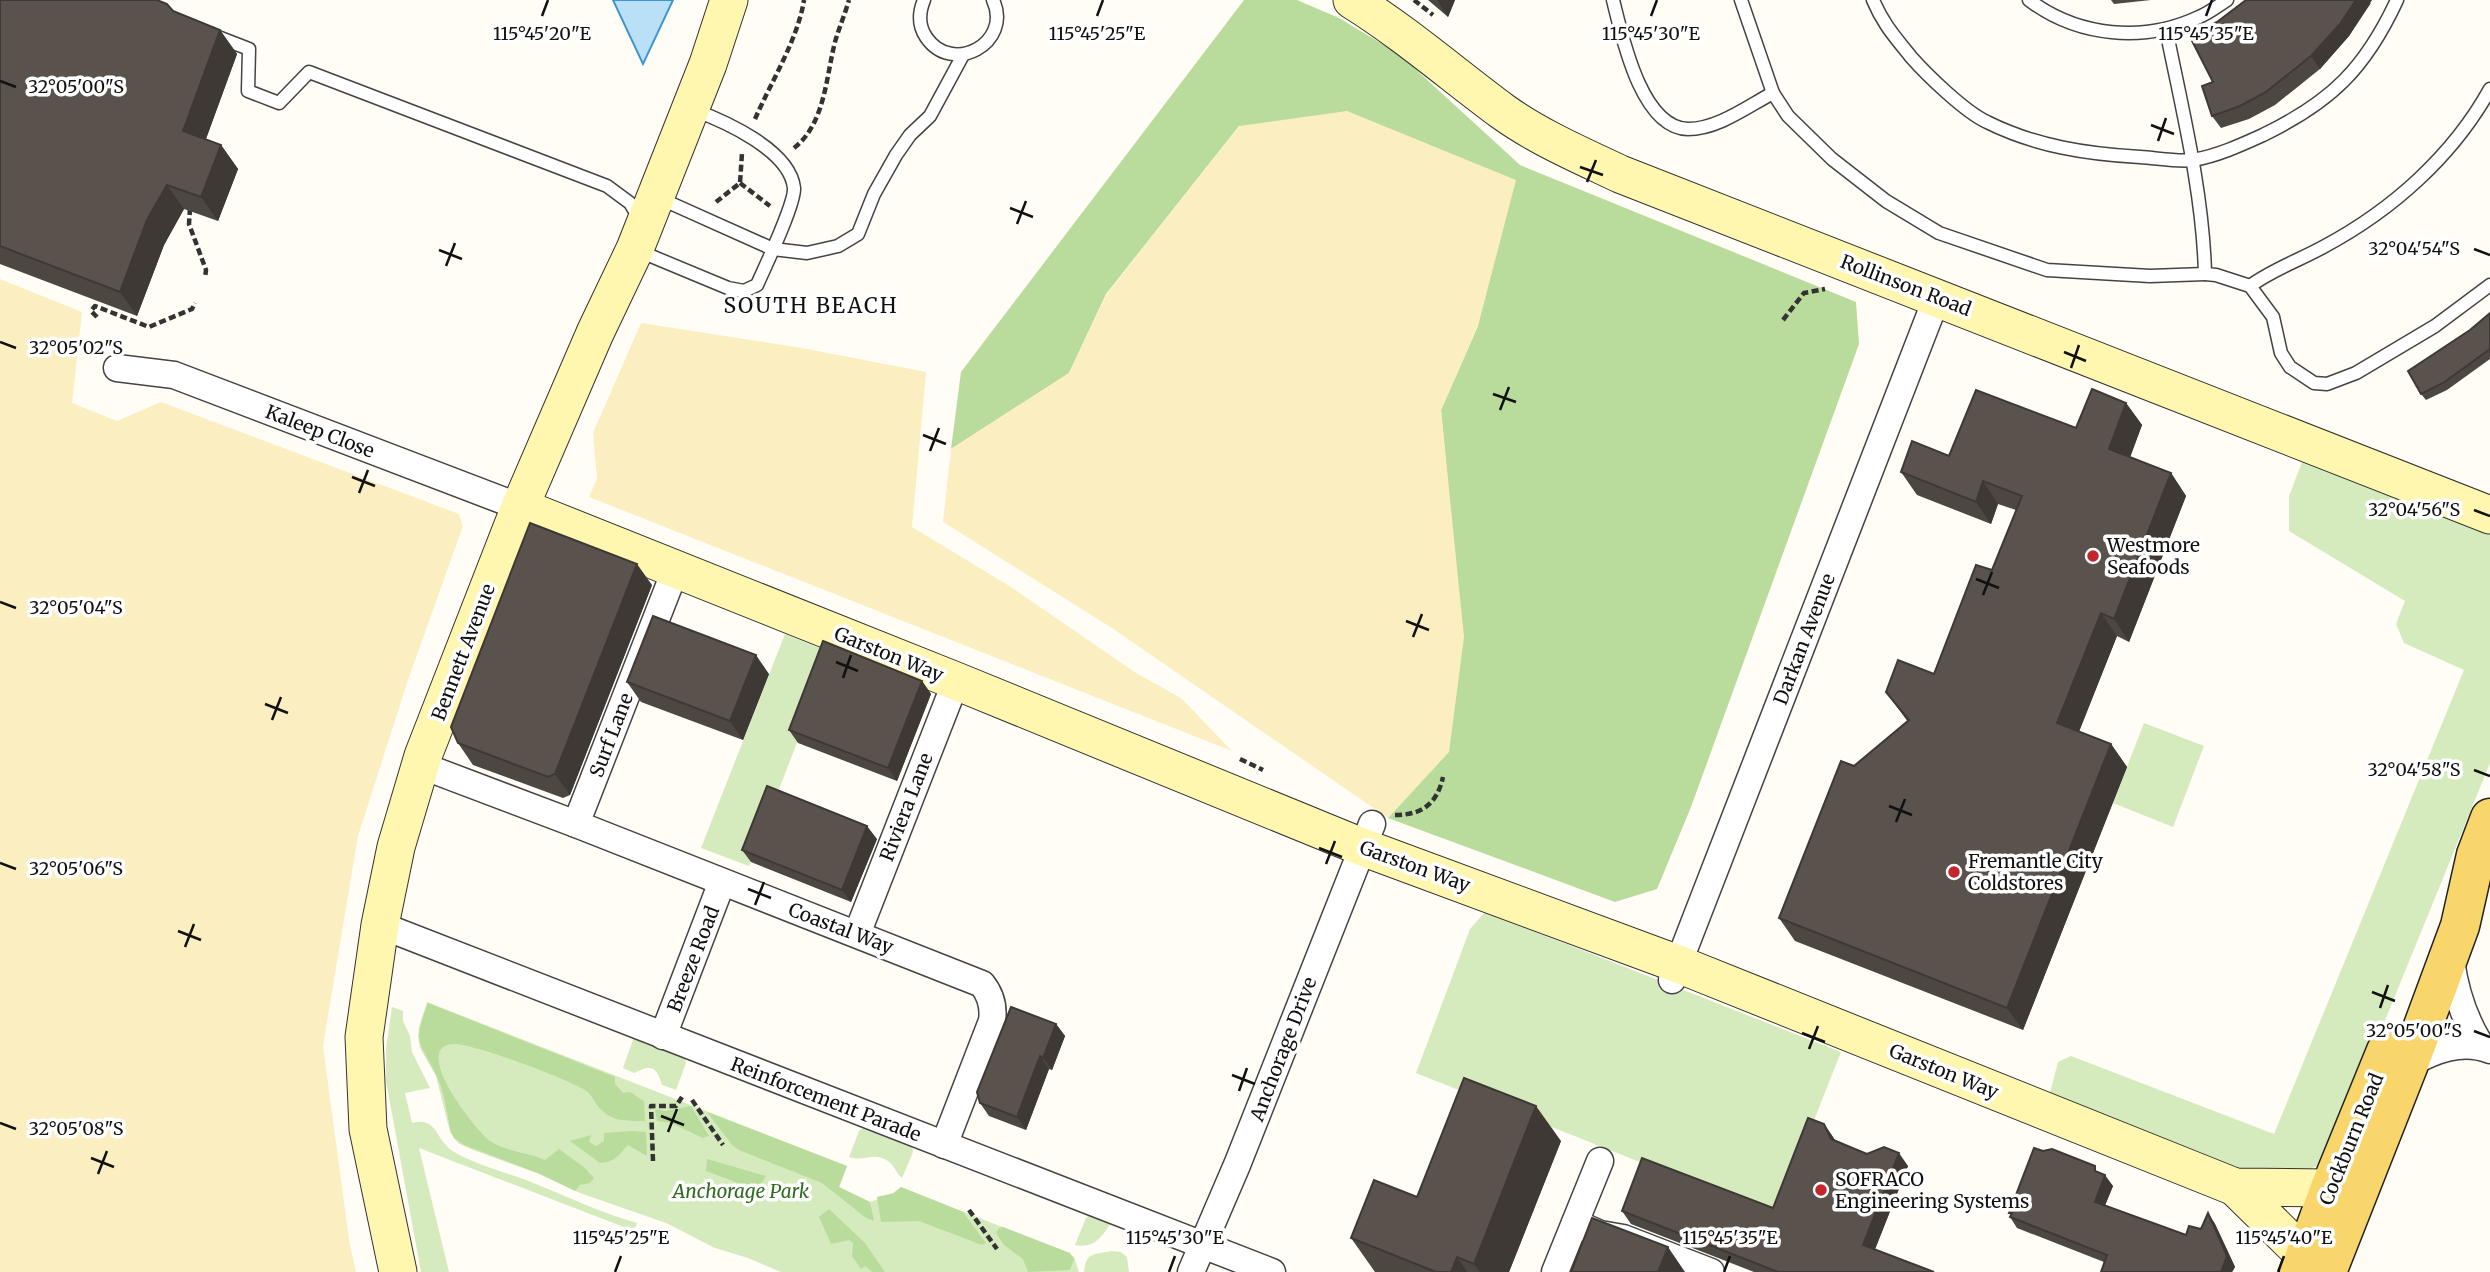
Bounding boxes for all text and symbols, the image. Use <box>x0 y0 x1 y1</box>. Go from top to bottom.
text: 115°45'20"E <box>493 22 592 45</box>
text: 115°45'25"E <box>1049 22 1146 45</box>
text: 115°45'30"E <box>1602 22 1701 45</box>
text: 115°45'35"E <box>2158 22 2254 45</box>
text: 32°05'00"S <box>28 75 124 98</box>
text: 32°04'54"S <box>2368 237 2460 260</box>
street label: Rollinson Road <box>1837 249 1975 321</box>
district label: SOUTH BEACH <box>723 292 899 319</box>
text: 32°05'02"S <box>29 336 123 359</box>
street label: Kaleep Close <box>262 399 378 463</box>
text: 32°04'56"S <box>2368 498 2460 521</box>
place label: Westmore Seafoods <box>2106 533 2200 579</box>
marker: Westmore Seafoods <box>2085 548 2101 564</box>
street label: Darkan Avenue <box>1768 570 1840 708</box>
street label: Bennett Avenue <box>426 580 500 724</box>
text: 32°05'04"S <box>29 596 123 619</box>
street label: Garston Way <box>831 621 947 687</box>
street label: Surf Lane <box>584 689 638 780</box>
street label: Riviera Lane <box>874 749 938 865</box>
text: 32°04'58"S <box>2368 758 2461 781</box>
street label: Garston Way <box>1356 835 1474 897</box>
place label: Fremantle City Coldstores <box>1968 849 2103 895</box>
text: 32°05'06"S <box>29 857 123 880</box>
marker: Fremantle City Coldstores <box>1946 864 1962 880</box>
street label: Coastal Way <box>785 897 897 959</box>
street label: Breeze Road <box>662 903 724 1015</box>
street label: Anchorage Drive <box>1244 973 1322 1125</box>
text: 32°05'00"S <box>2366 1019 2462 1042</box>
street label: Garston Way <box>1886 1038 2002 1104</box>
street label: Reinforcement Parade <box>727 1052 925 1146</box>
street label: Cockburn Road <box>2314 1070 2388 1208</box>
text: 32°05'08"S <box>29 1117 124 1140</box>
place label: SOFRACO Engineering Systems <box>1835 1167 2029 1213</box>
park label: Anchorage Park <box>671 1179 810 1203</box>
marker: SOFRACO Engineering Systems <box>1813 1182 1829 1198</box>
text: 115°45'25"E <box>573 1226 670 1249</box>
text: 115°45'30"E <box>1126 1226 1225 1249</box>
text: 115°45'35"E <box>1682 1226 1778 1249</box>
text: 115°45'40"E <box>2236 1226 2333 1249</box>

